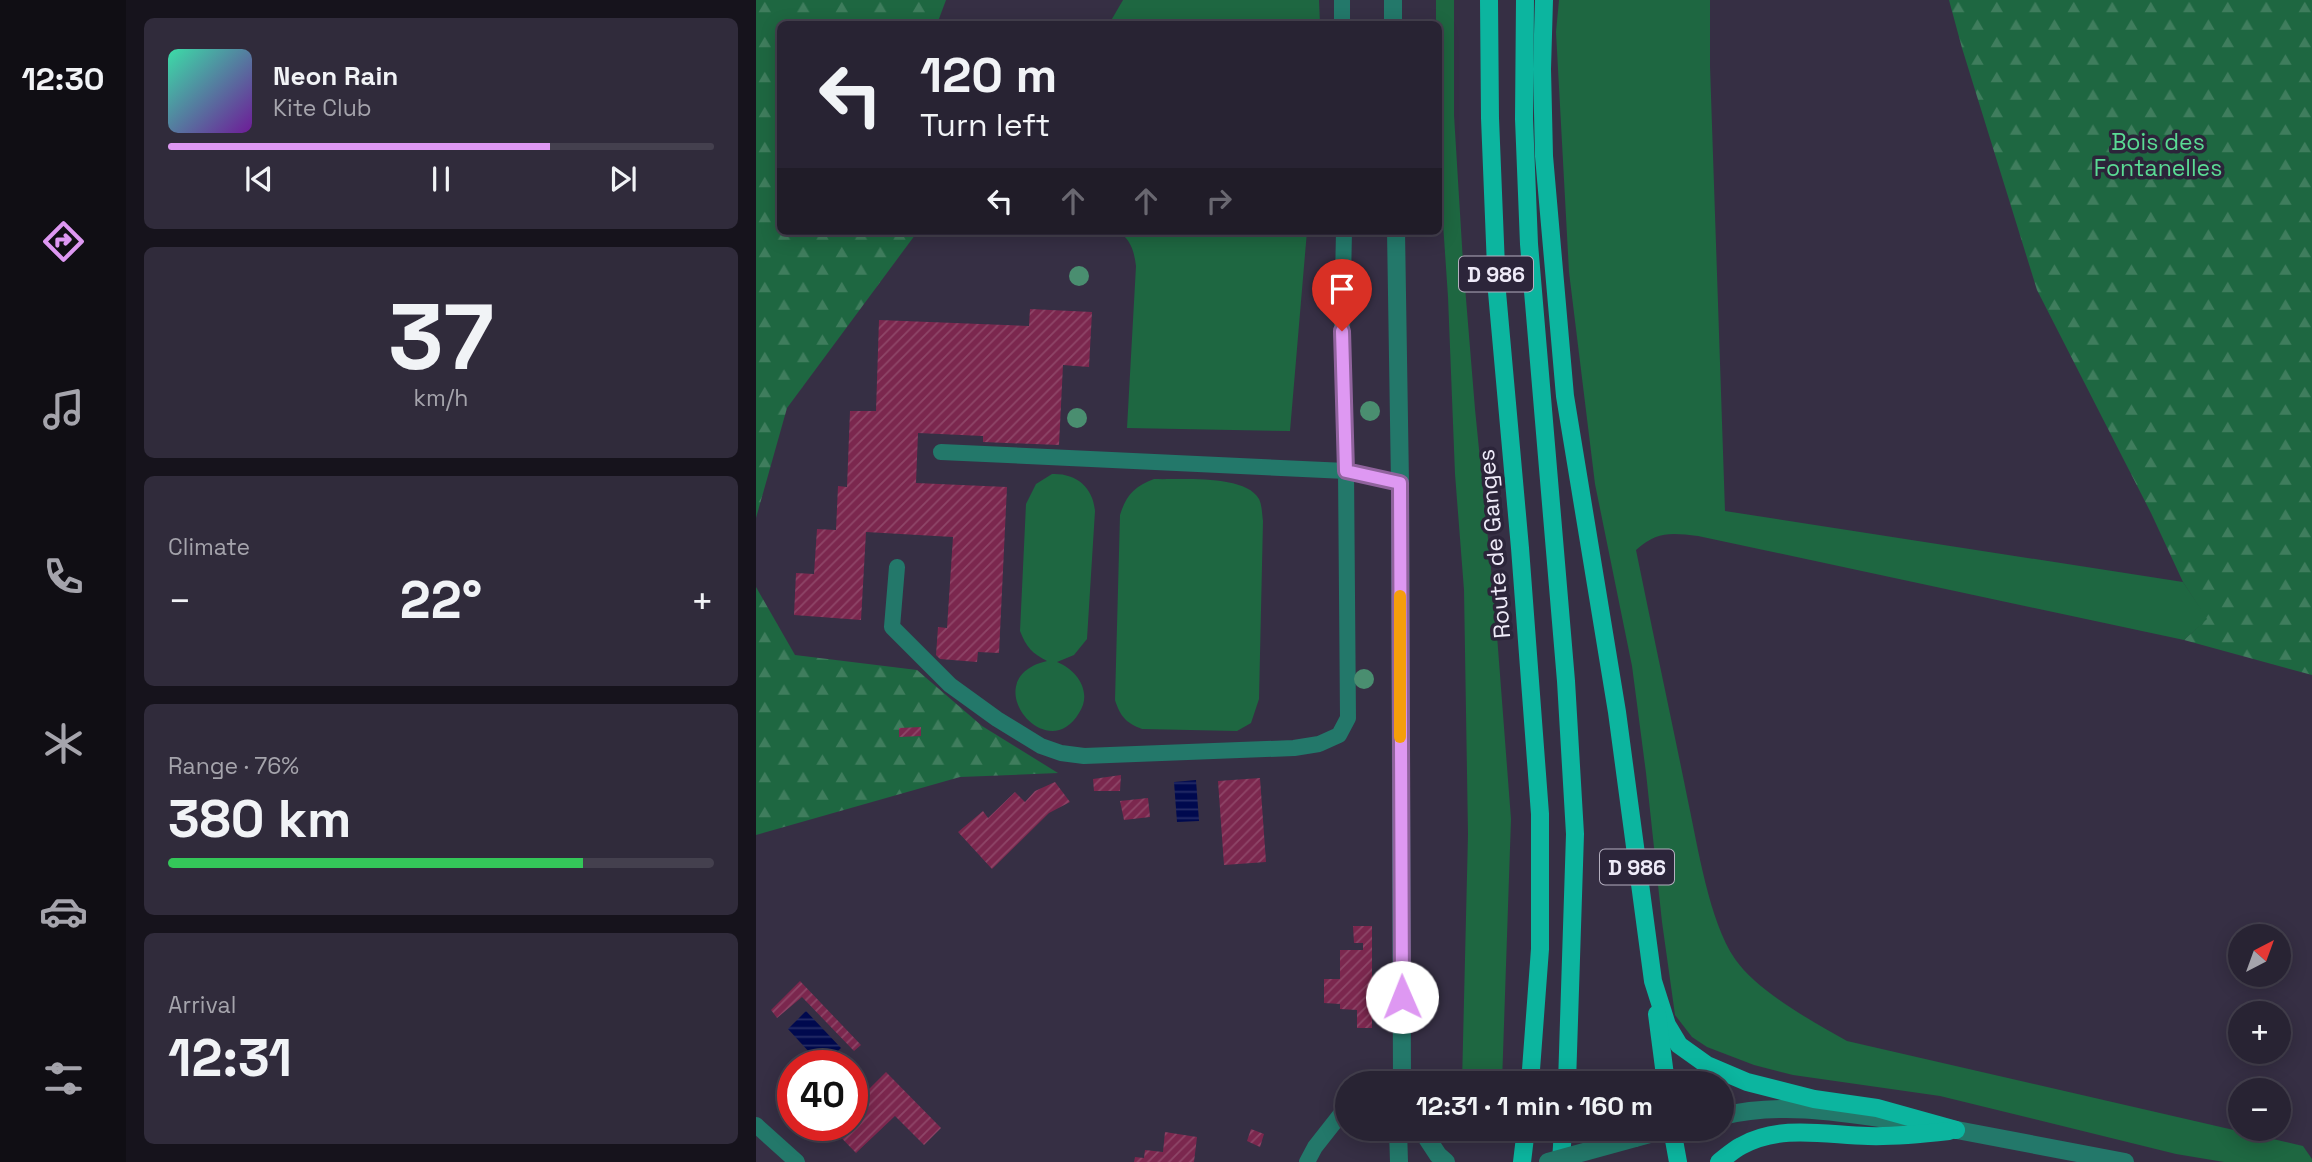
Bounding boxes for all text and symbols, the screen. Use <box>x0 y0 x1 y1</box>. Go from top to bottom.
text: 120 m <box>920 44 1057 106</box>
icon: left <box>805 49 896 140</box>
text: 12:30 <box>21 59 105 99</box>
text: Neon Rain <box>273 59 398 93</box>
text: Kite Club <box>273 93 372 123</box>
text: Turn left <box>920 105 1050 145</box>
park label: Bois des Fontanelles <box>2094 127 2222 183</box>
icon: previous <box>240 160 278 198</box>
icon: pause <box>422 160 460 198</box>
icon: next <box>604 160 642 198</box>
icon: left <box>981 182 1019 220</box>
icon: ahead <box>1054 182 1092 220</box>
icon: ahead <box>1127 182 1165 220</box>
icon: right <box>1200 182 1238 220</box>
icon: directions <box>39 217 88 266</box>
road number: D 986 <box>1459 256 1533 292</box>
pin <box>1312 259 1372 331</box>
icon: arrive <box>1323 270 1361 308</box>
text: 37 <box>388 279 494 396</box>
text: km/h <box>414 383 468 413</box>
icon: music <box>39 385 88 434</box>
street label: Route de Ganges <box>1471 448 1517 640</box>
text: Climate <box>168 532 250 562</box>
icon: phone <box>39 552 88 601</box>
text: 22° <box>400 567 482 633</box>
text: − <box>168 577 192 625</box>
text: + <box>690 577 714 625</box>
icon: climate <box>39 719 88 768</box>
text: Range · 76% <box>168 751 299 781</box>
text: 380 km <box>168 786 351 852</box>
road number: D 986 <box>1600 850 1674 884</box>
icon: car <box>39 887 88 936</box>
north arrow <box>2228 924 2291 987</box>
map controls <box>2228 924 2291 1141</box>
position arrow <box>1365 960 1439 1034</box>
text: Arrival <box>168 990 236 1020</box>
button: + <box>2228 1001 2291 1064</box>
text: 12:31 <box>168 1025 292 1091</box>
speed limit sign: 40 <box>777 1050 868 1141</box>
icon: filters <box>39 1054 88 1103</box>
button: − <box>2228 1078 2291 1141</box>
text: 12:31 · 1 min · 160 m <box>1416 1089 1653 1123</box>

